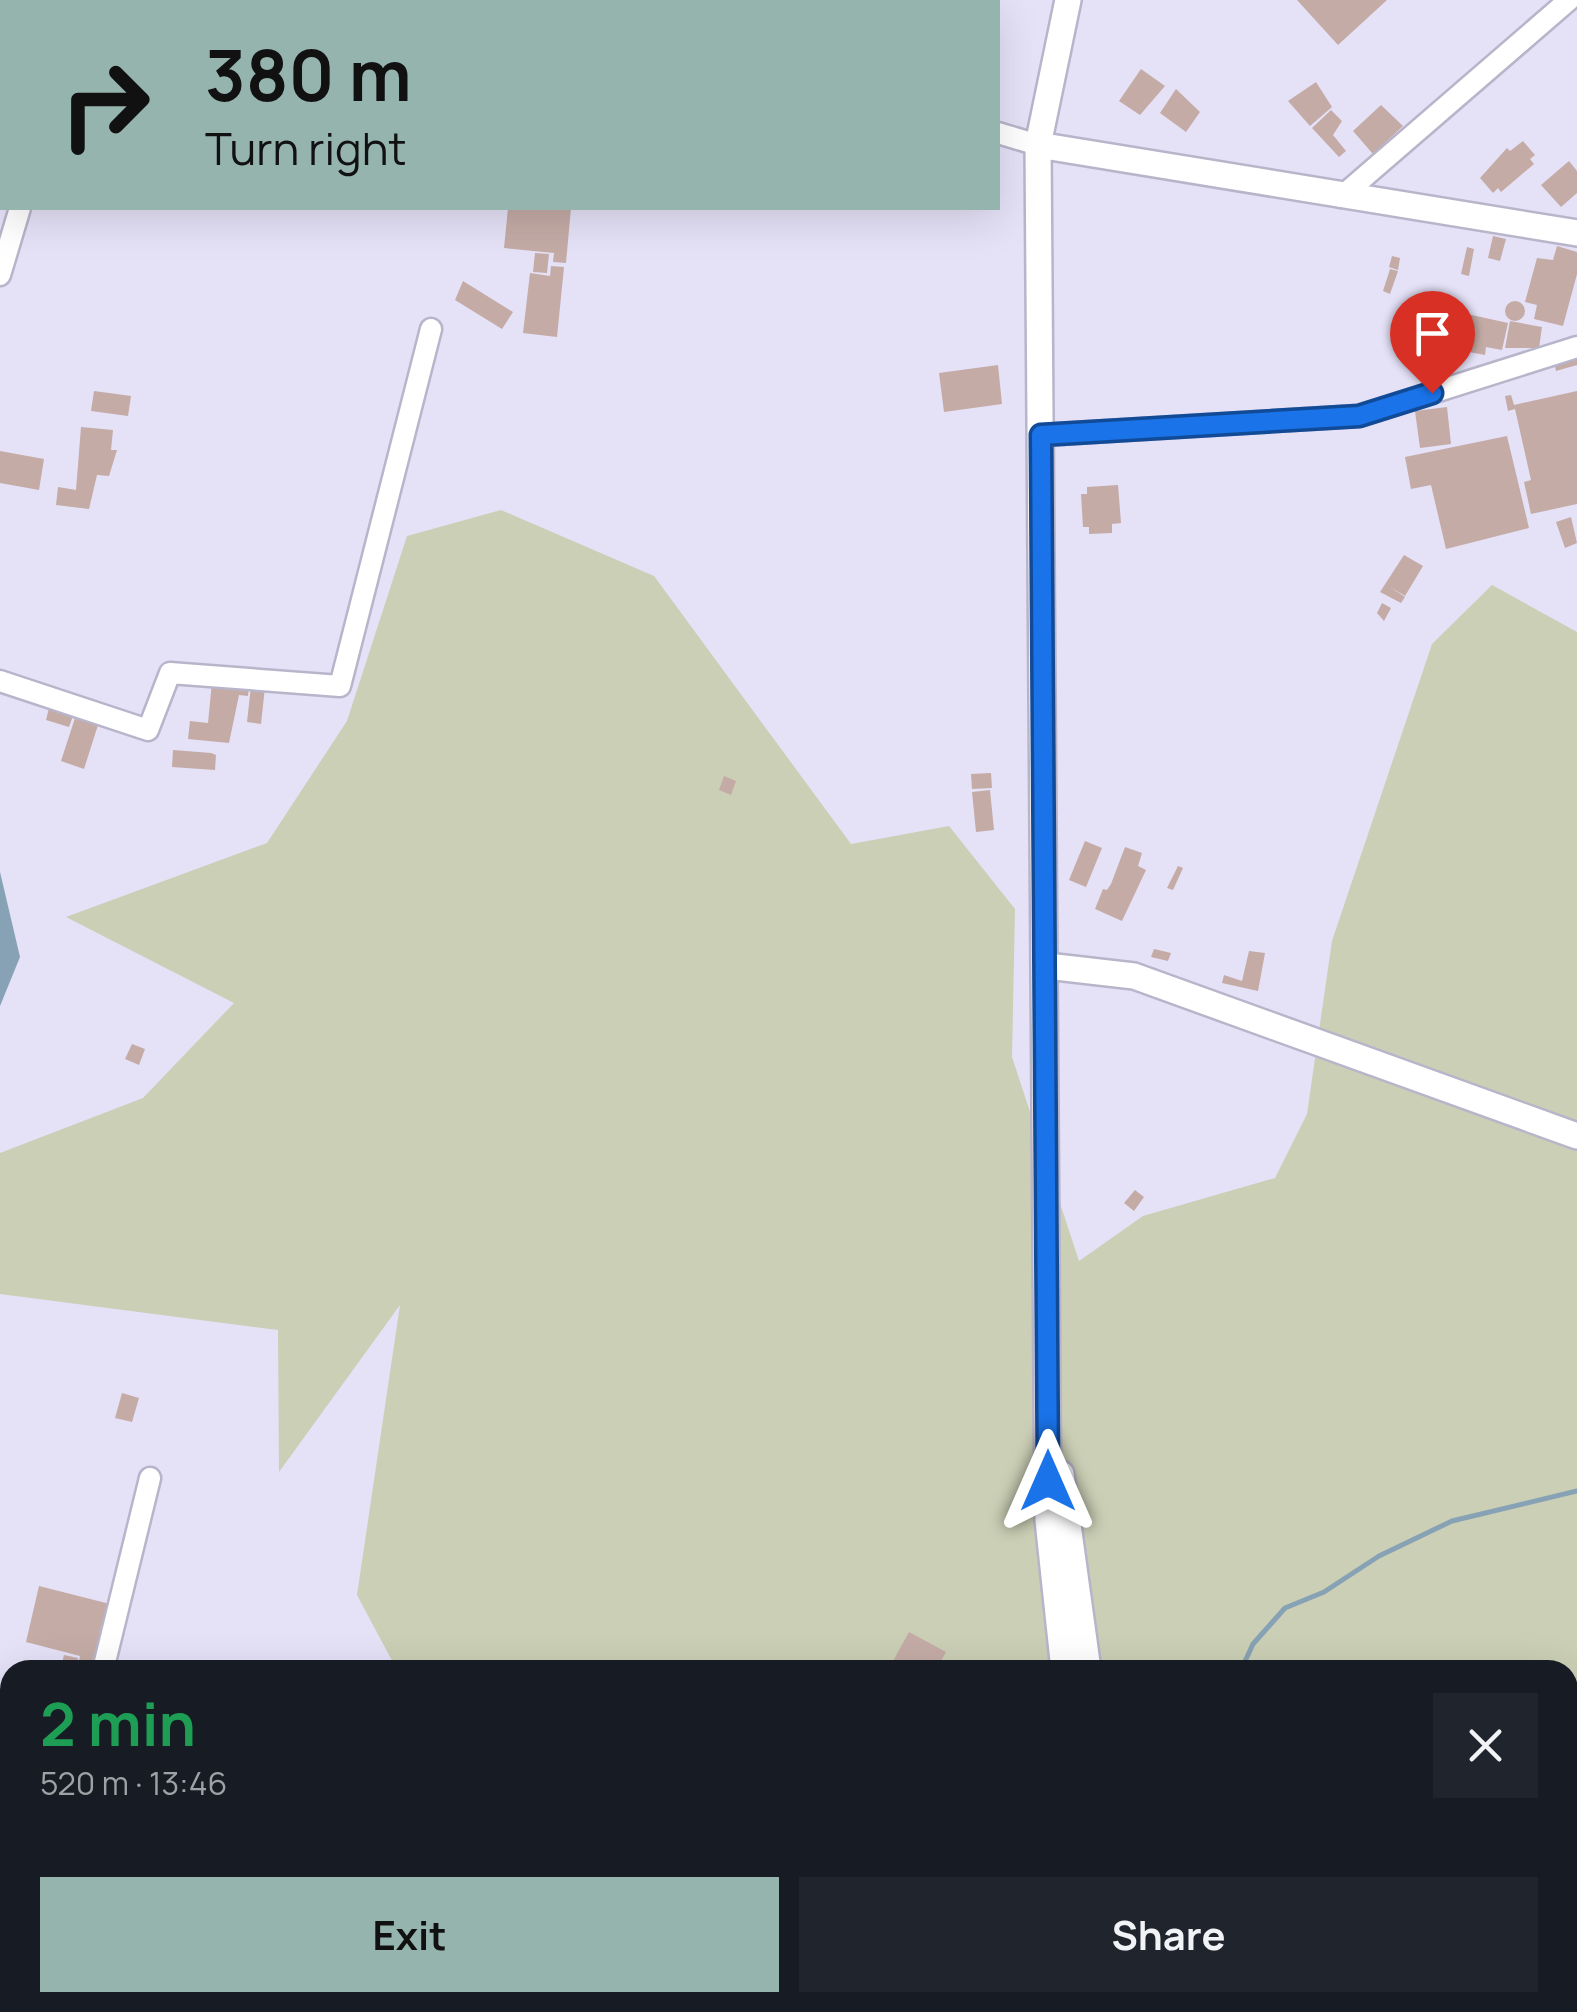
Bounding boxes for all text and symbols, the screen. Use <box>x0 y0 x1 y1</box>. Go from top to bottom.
text: 380 m <box>205 26 412 122</box>
icon: right <box>40 40 170 170</box>
text: Turn right <box>205 117 406 179</box>
pin <box>1390 291 1475 394</box>
icon: arrive <box>1405 306 1460 361</box>
position arrow <box>996 1429 1100 1533</box>
text: 2 min <box>40 1682 196 1764</box>
button: close <box>1433 1693 1538 1798</box>
text: 520 m · 13:46 <box>40 1761 227 1805</box>
button: Exit <box>40 1877 779 1992</box>
button: Share <box>799 1877 1538 1992</box>

